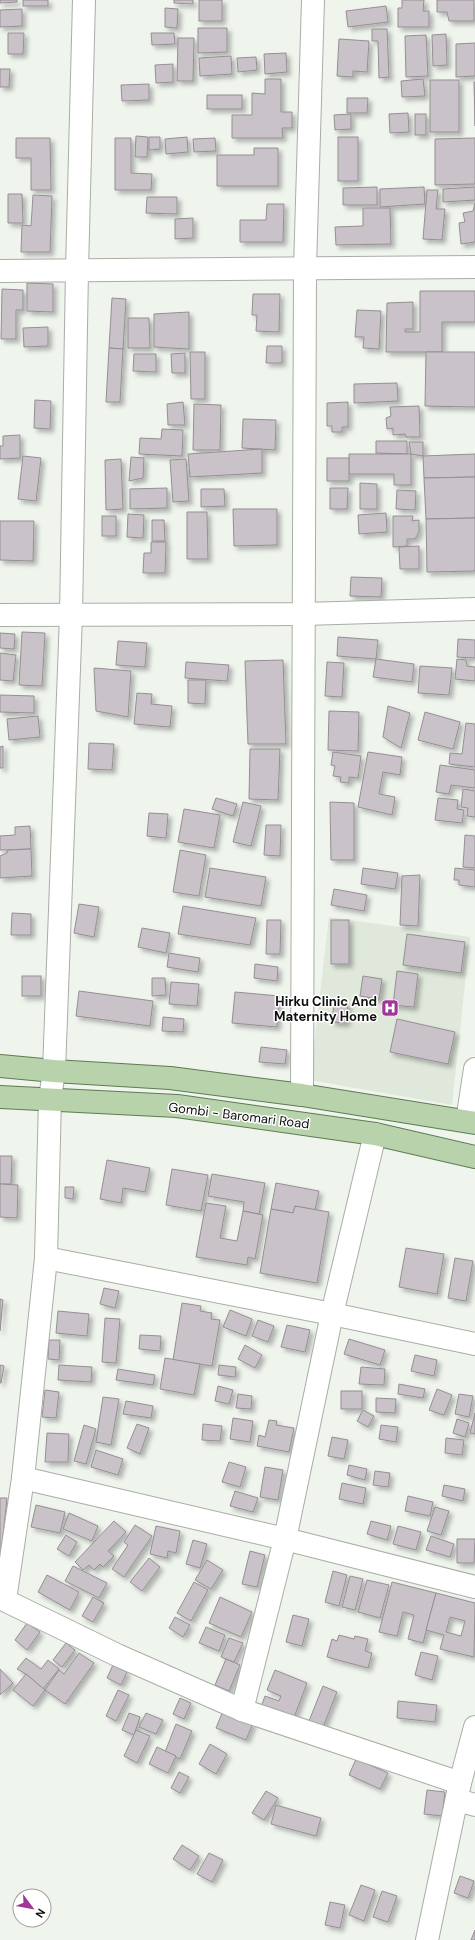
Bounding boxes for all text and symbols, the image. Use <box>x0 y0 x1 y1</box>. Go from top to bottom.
place label: Hirku Clinic And Maternity Home <box>274 993 377 1025</box>
hospital icon: Hirku Clinic And Maternity Home <box>380 998 400 1018</box>
street label: Gombi - Baromari Road <box>168 1098 310 1133</box>
north arrow <box>12 1888 52 1928</box>
text: N <box>32 1906 49 1920</box>

